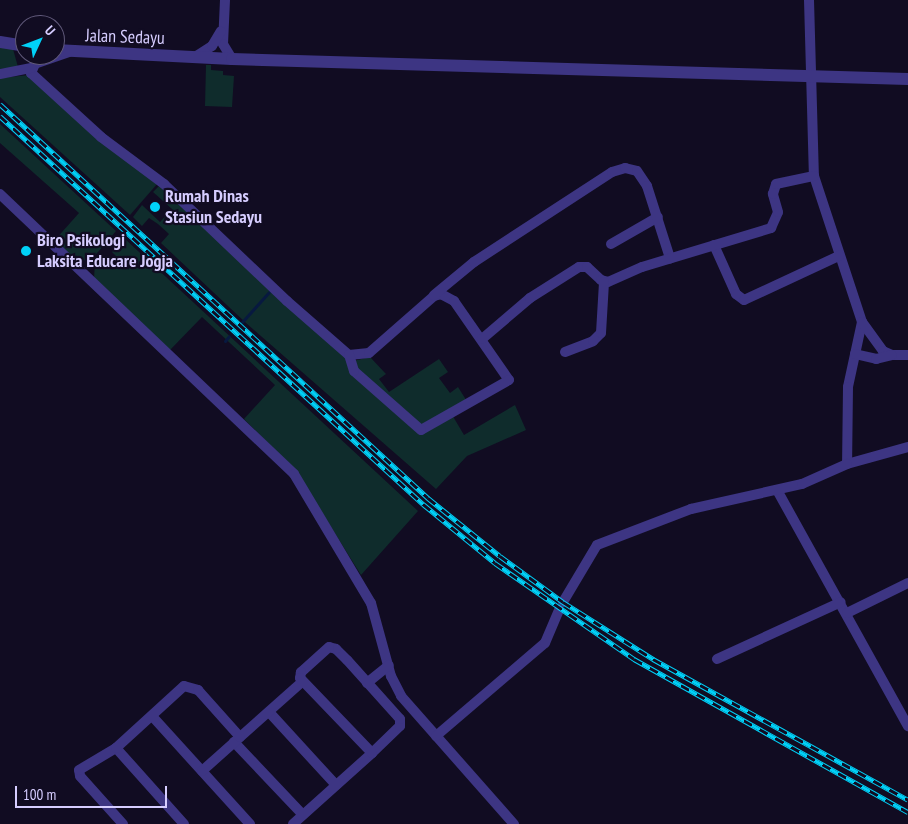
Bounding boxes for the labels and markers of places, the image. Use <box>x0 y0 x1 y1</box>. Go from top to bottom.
place label: Rumah Dinas Stasiun Sedayu <box>165 186 262 228</box>
marker: Rumah Dinas Stasiun Sedayu <box>149 201 161 213</box>
place label: Biro Psikologi Laksita Educare Jogja <box>37 230 173 272</box>
marker: Biro Psikologi Laksita Educare Jogja <box>19 244 33 258</box>

